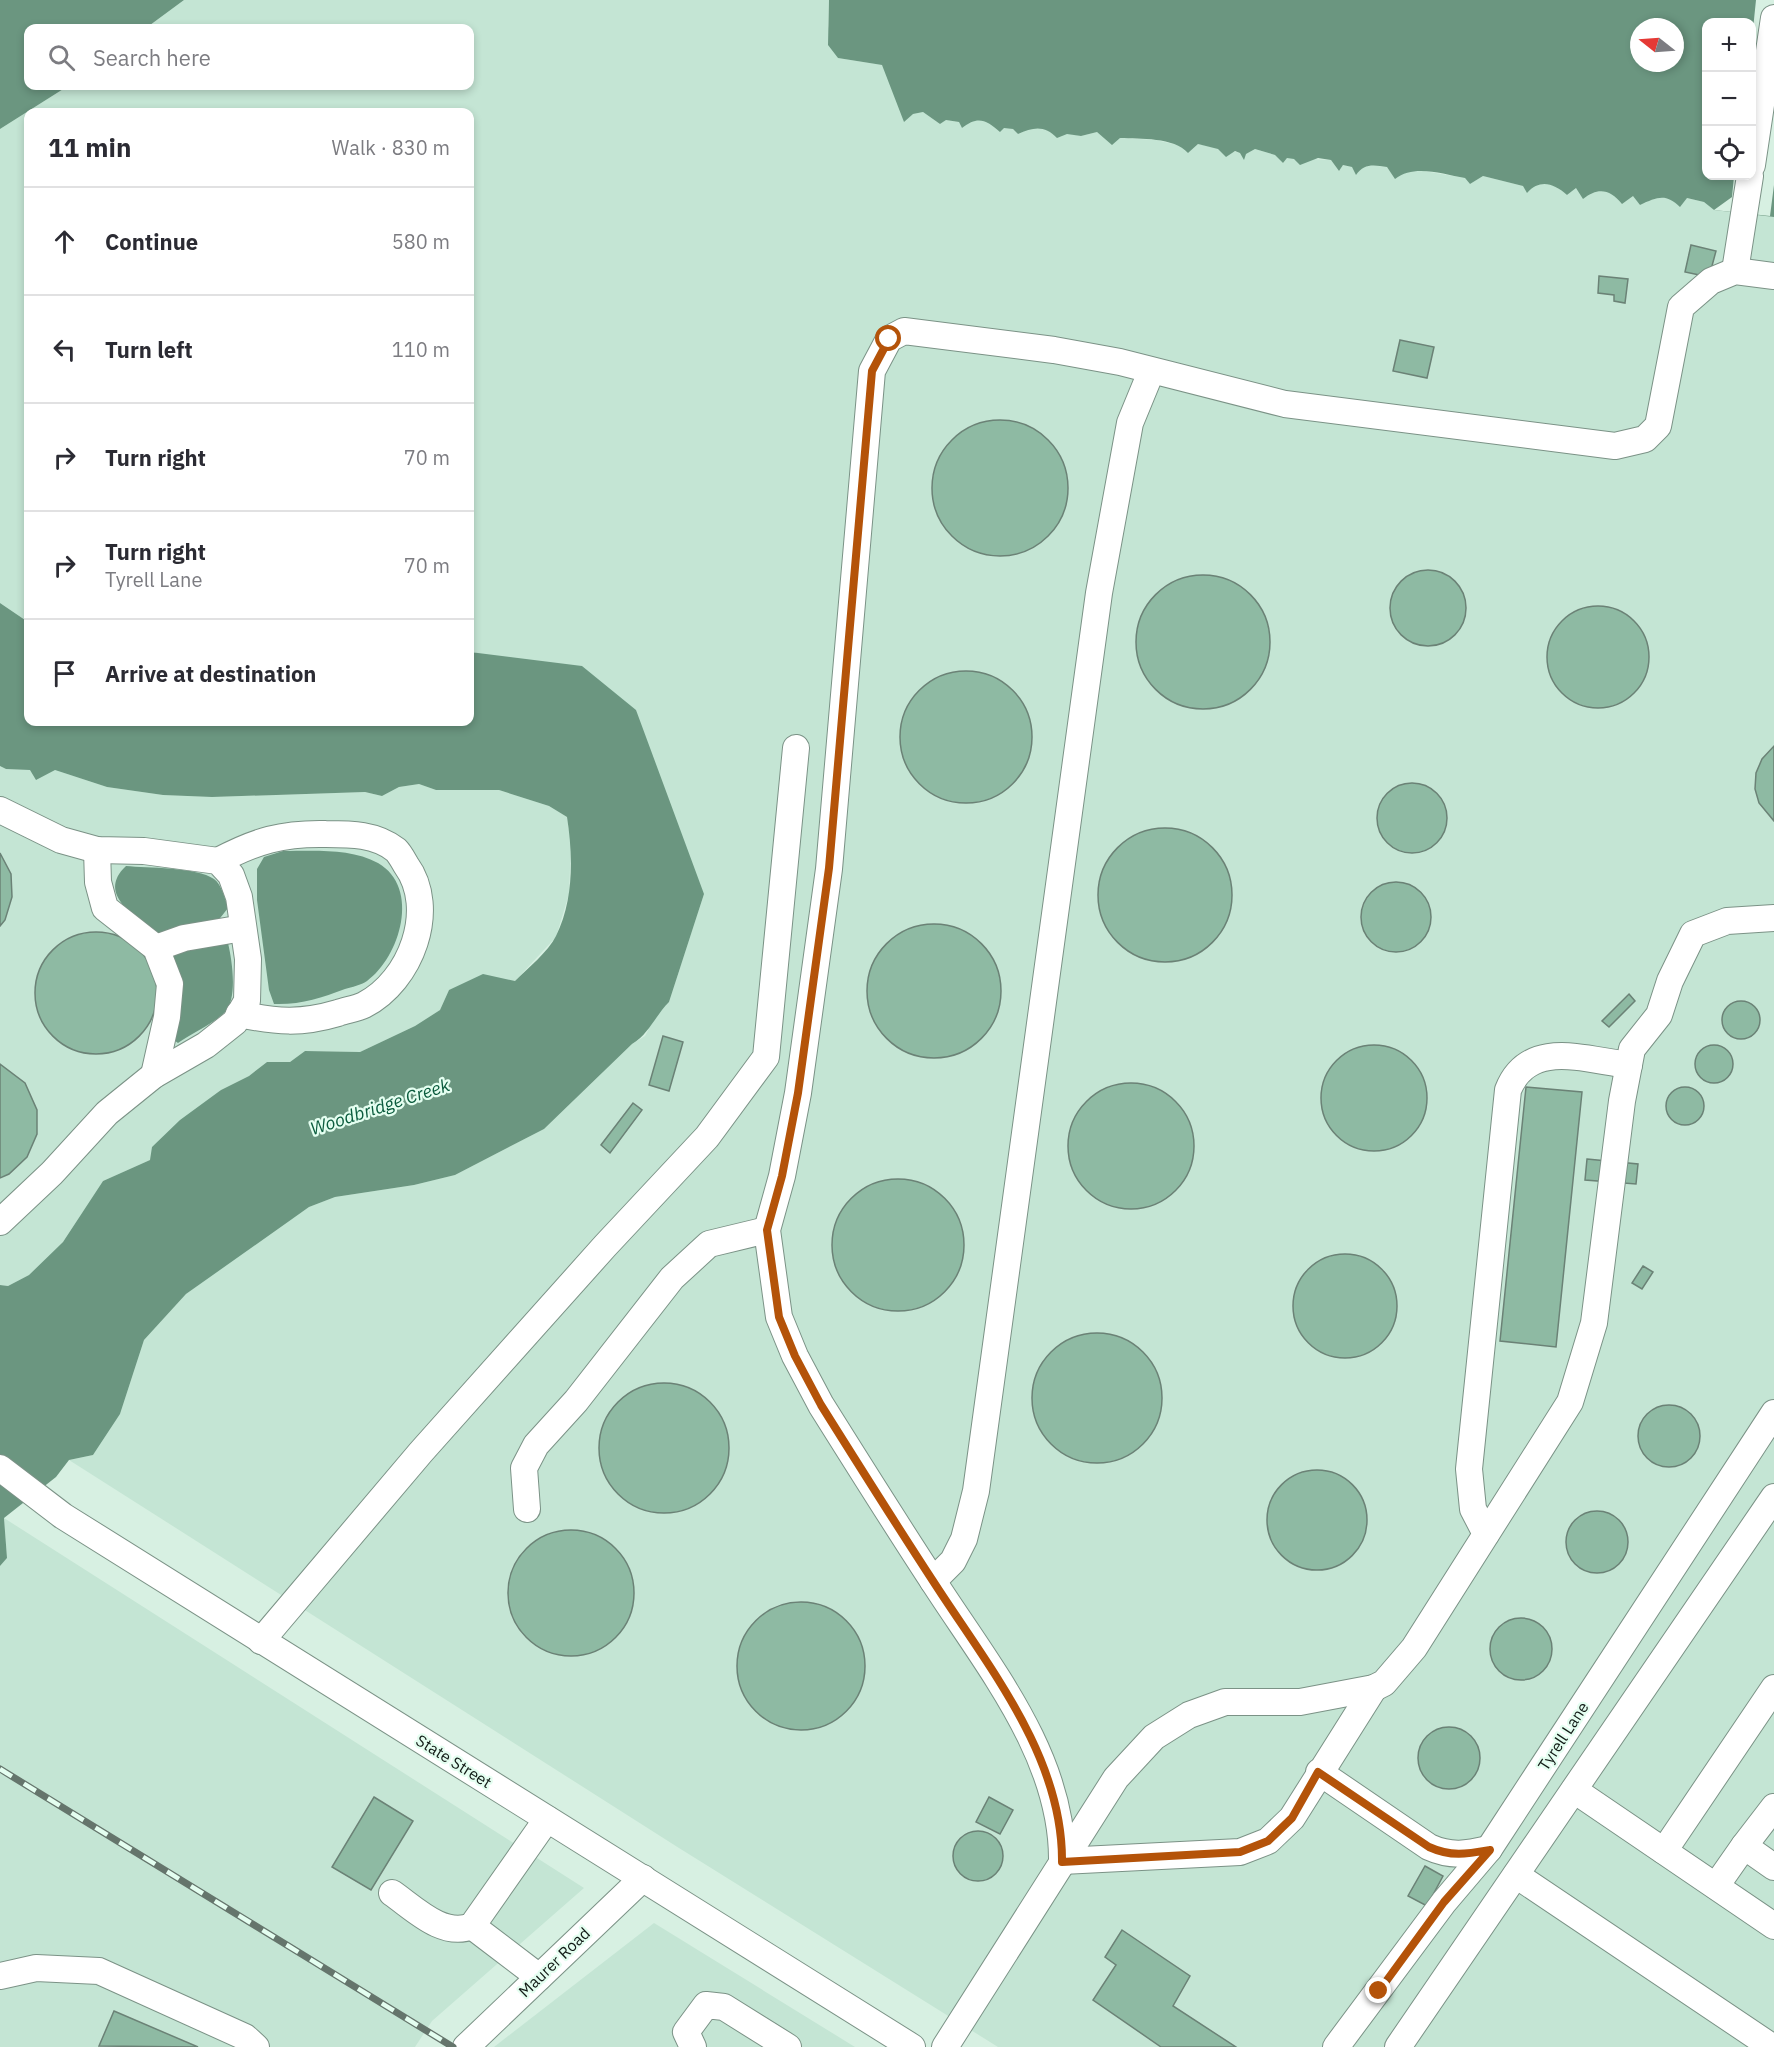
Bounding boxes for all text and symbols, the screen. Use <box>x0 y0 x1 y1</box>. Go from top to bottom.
north arrow <box>1630 18 1684 72</box>
map controls <box>1702 18 1756 180</box>
button: + <box>1702 18 1756 72</box>
search box <box>24 24 474 90</box>
icon: search <box>45 41 78 74</box>
text: Search here <box>93 43 211 72</box>
button: − <box>1702 72 1756 126</box>
button: locate <box>1702 126 1756 180</box>
text: 11 min <box>48 130 132 164</box>
text: Walk · 830 m <box>332 134 450 161</box>
icon: ahead <box>48 225 81 258</box>
text: Continue <box>105 227 198 256</box>
text: 580 m <box>392 228 450 255</box>
route start <box>875 325 901 351</box>
icon: left <box>48 333 81 366</box>
text: Turn left <box>105 335 193 364</box>
text: 110 m <box>392 336 450 363</box>
icon: right <box>48 441 81 474</box>
text: Turn right <box>105 443 206 472</box>
text: 70 m <box>404 444 450 471</box>
text: Turn right <box>105 537 206 566</box>
icon: right <box>48 549 81 582</box>
text: 70 m <box>404 552 450 579</box>
text: Tyrell Lane <box>105 566 202 593</box>
icon: arrive <box>48 657 81 690</box>
text: Arrive at destination <box>105 659 316 688</box>
water label: Woodbridge Creek <box>307 1073 453 1140</box>
street label: Tyrell Lane <box>1533 1698 1593 1774</box>
street label: State Street <box>412 1730 496 1792</box>
street label: Maurer Road <box>514 1923 594 2001</box>
route end <box>1365 1977 1391 2003</box>

